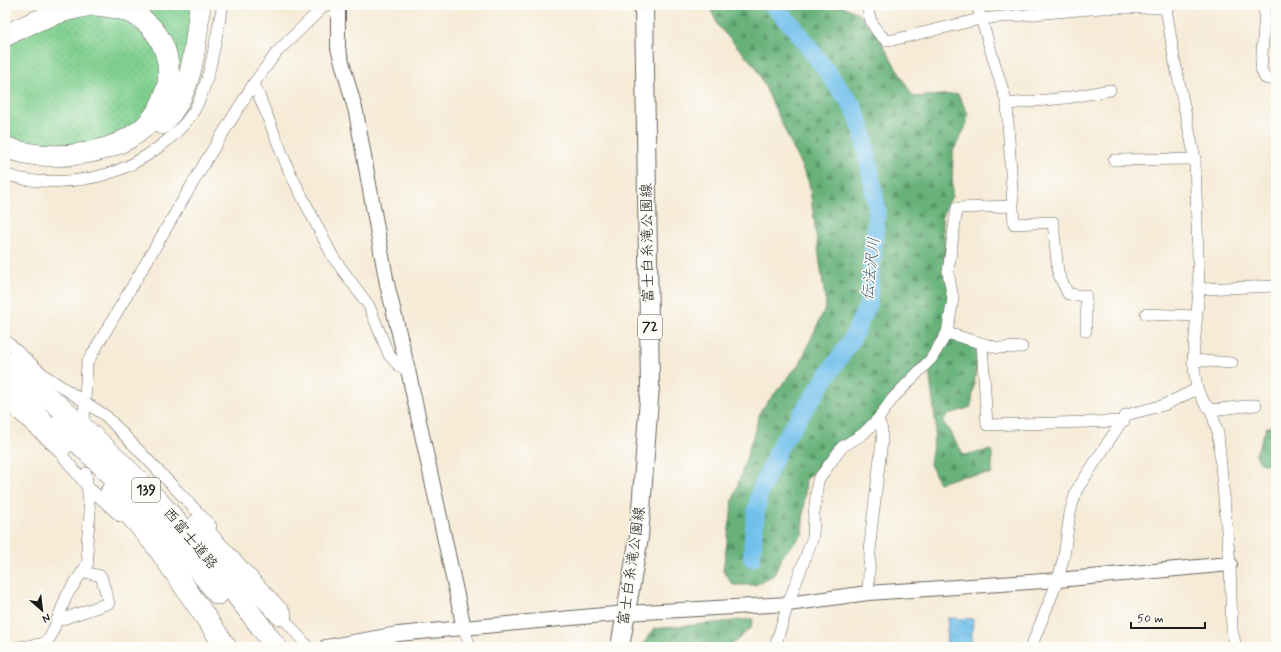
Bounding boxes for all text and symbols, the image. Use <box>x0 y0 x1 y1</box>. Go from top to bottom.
street label: 富士白糸滝公園線 <box>637 183 659 303</box>
water label: 伝法沢川 <box>857 236 885 302</box>
road number: 72 <box>638 315 662 339</box>
road number: 139 <box>132 478 160 502</box>
street label: 西富士道路 <box>158 504 222 574</box>
street label: 富士白糸滝公園線 <box>614 505 650 627</box>
north arrow <box>22 590 62 630</box>
scale bar <box>1131 604 1205 630</box>
text: N <box>40 610 53 626</box>
text: 50 m <box>1137 611 1164 627</box>

